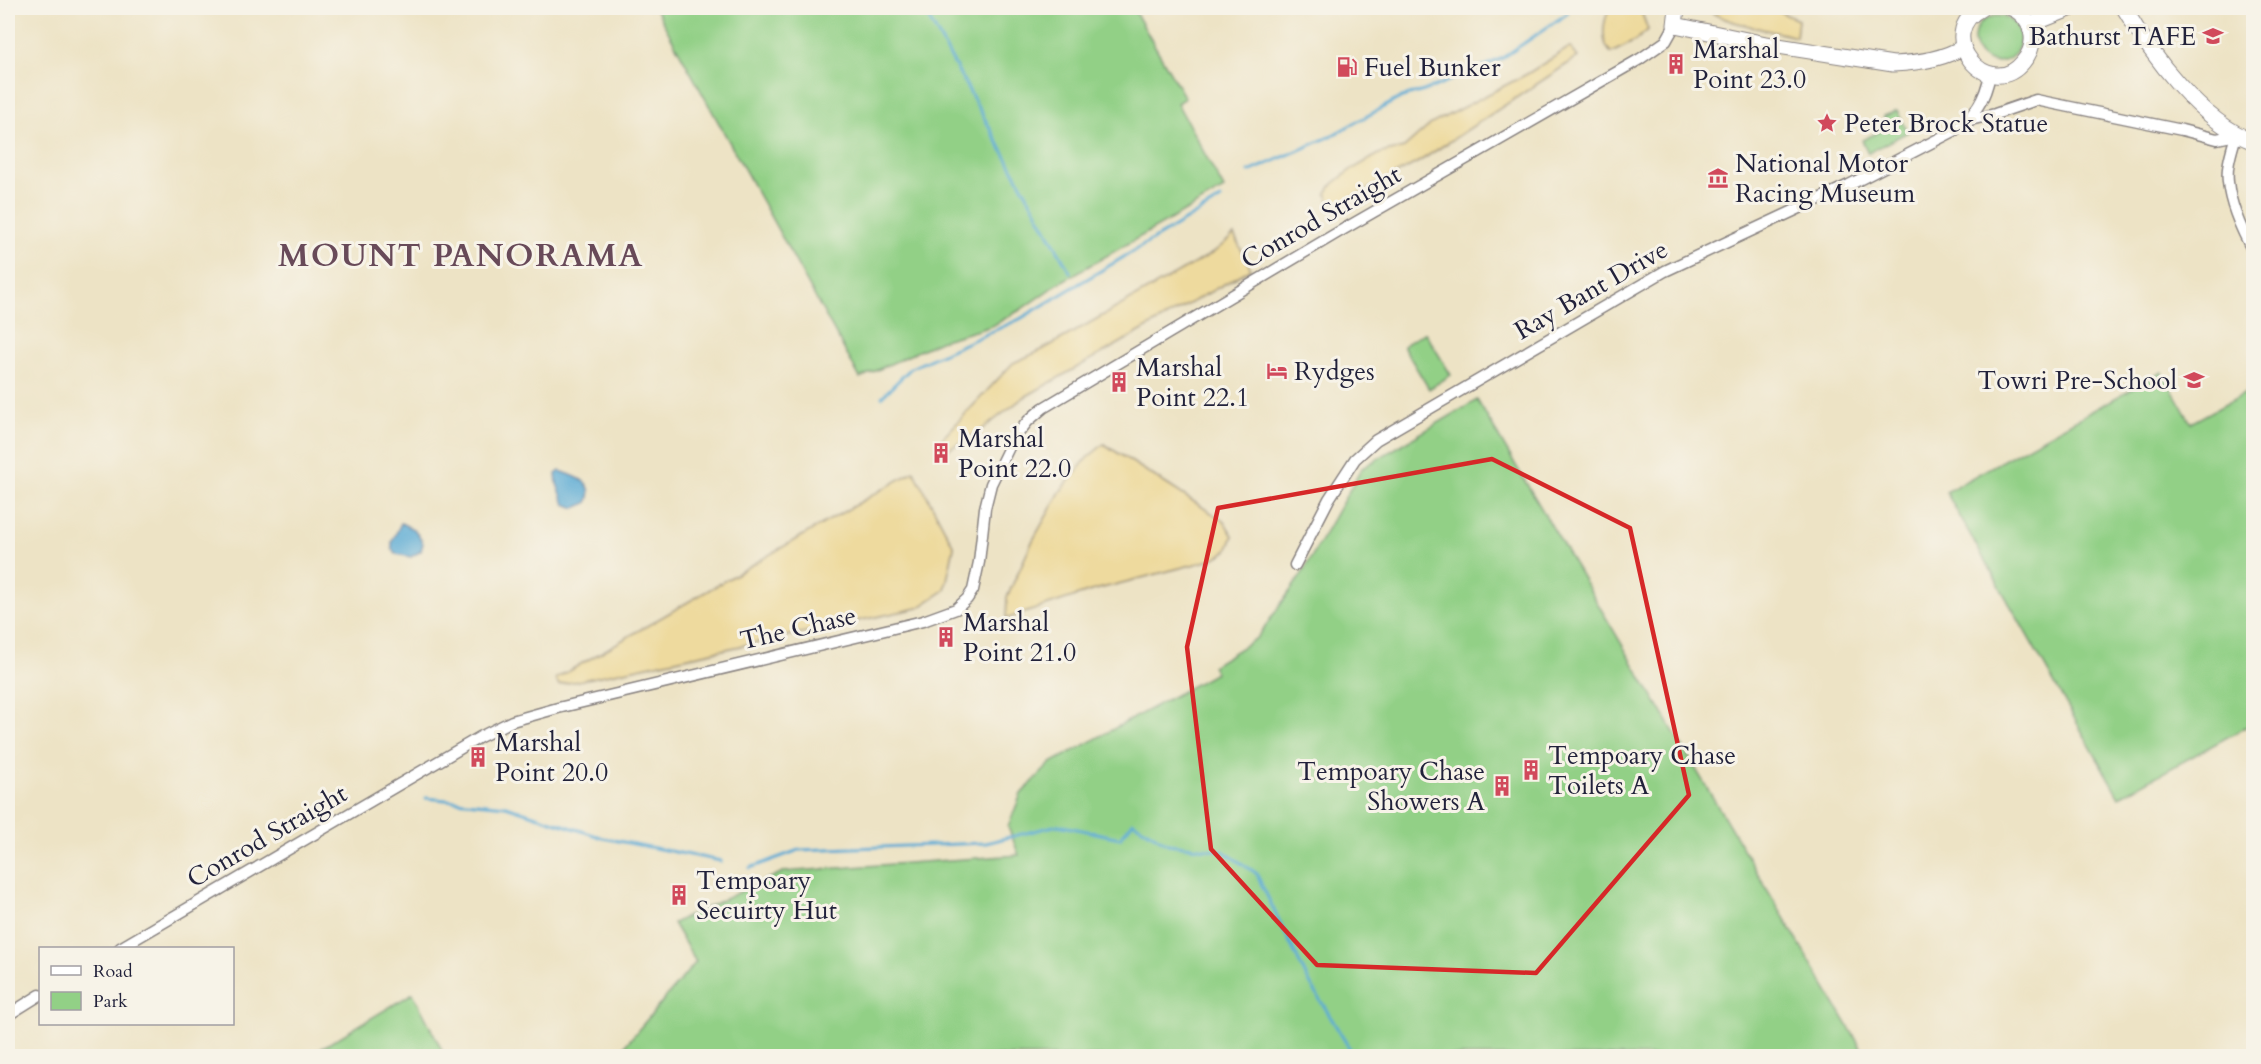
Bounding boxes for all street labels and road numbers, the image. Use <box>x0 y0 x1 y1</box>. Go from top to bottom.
street label: Conrod Straight <box>1235 157 1407 277</box>
street label: Ray Bant Drive <box>1508 232 1674 348</box>
street label: The Chase <box>737 598 859 658</box>
street label: Conrod Straight <box>181 776 353 896</box>

